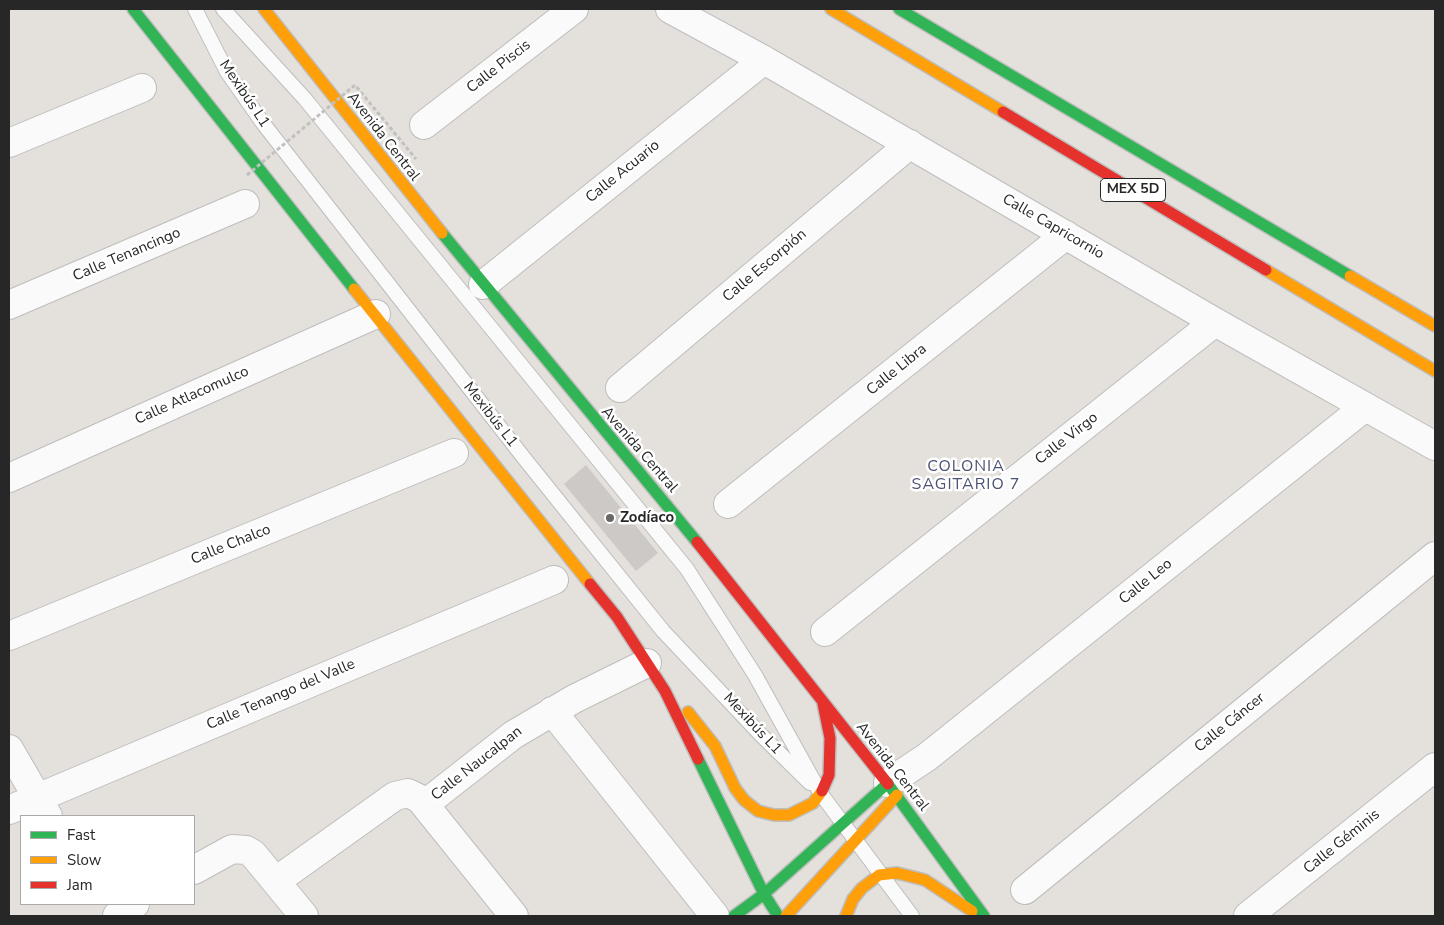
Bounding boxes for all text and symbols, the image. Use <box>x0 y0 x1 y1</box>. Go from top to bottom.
street label: Calle Piscis <box>463 36 535 98</box>
street label: Mexibús L1 <box>215 57 273 131</box>
street label: Avenida Central <box>343 89 423 185</box>
street label: Calle Acuario <box>582 137 664 207</box>
road number: MEX 5D <box>1100 178 1166 202</box>
street label: Calle Capricornio <box>999 191 1107 263</box>
street label: Calle Tenancingo <box>70 224 184 286</box>
street label: Calle Escorpión <box>719 226 811 306</box>
street label: Calle Libra <box>863 340 931 400</box>
street label: Calle Atlacomulco <box>132 363 252 429</box>
street label: Mexibús L1 <box>459 379 521 451</box>
street label: Avenida Central <box>597 403 681 497</box>
street label: Calle Virgo <box>1032 409 1102 469</box>
district label: COLONIA SAGITARIO 7 <box>910 457 1022 495</box>
place label: Zodíaco <box>620 509 674 527</box>
marker: Zodíaco <box>604 512 616 524</box>
street label: Calle Chalco <box>188 521 274 569</box>
street label: Calle Leo <box>1116 555 1176 609</box>
street label: Calle Tenango del Valle <box>204 656 358 734</box>
street label: Calle Cáncer <box>1191 689 1269 757</box>
street label: Mexibús L1 <box>719 690 785 758</box>
street label: Avenida Central <box>852 719 932 815</box>
street label: Calle Naucalpan <box>428 723 526 805</box>
street label: Calle Géminis <box>1300 806 1384 878</box>
legend <box>20 815 195 905</box>
text: Fast <box>67 825 95 845</box>
text: Slow <box>67 850 101 870</box>
text: Jam <box>67 875 93 895</box>

